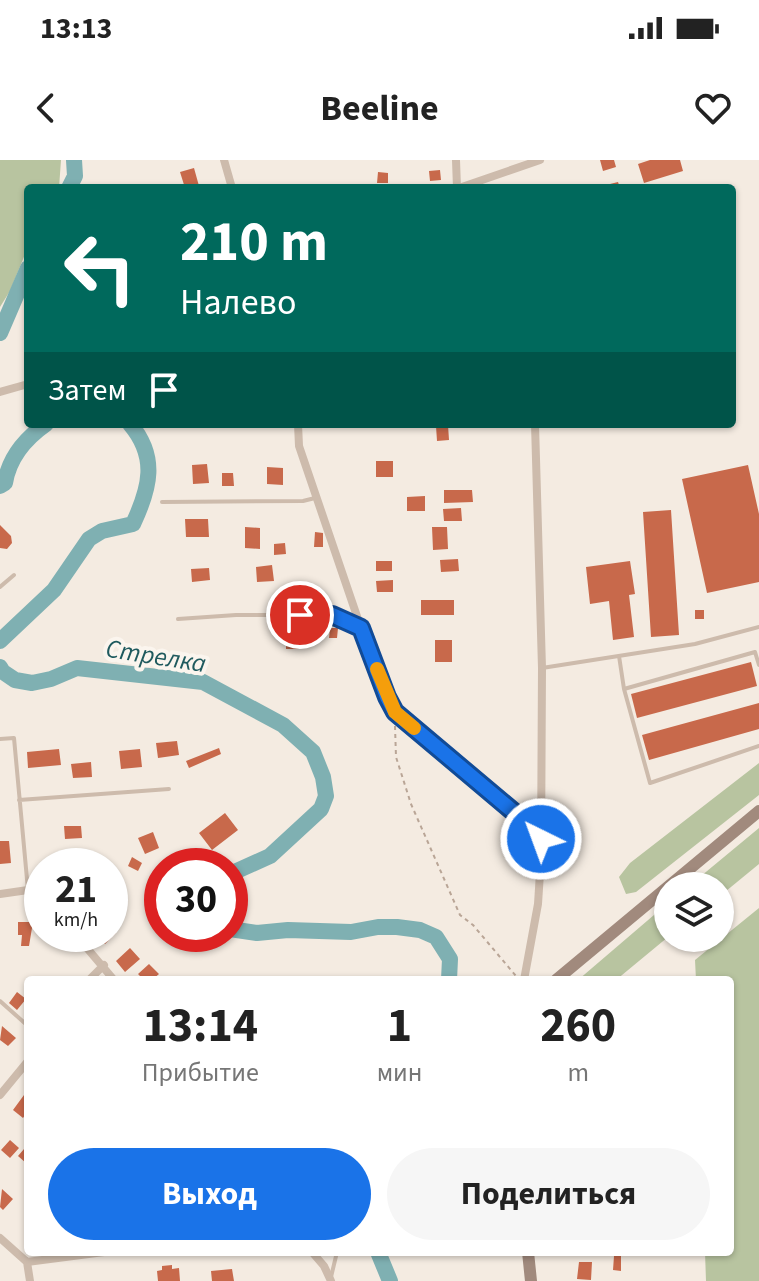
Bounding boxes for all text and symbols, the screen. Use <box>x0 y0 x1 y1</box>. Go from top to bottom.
text: 13:13 <box>40 7 112 50</box>
text: Beeline <box>320 83 439 134</box>
icon: back <box>24 86 68 130</box>
icon: heart <box>691 86 735 130</box>
text: 210 m <box>180 203 328 282</box>
icon: left <box>48 216 152 320</box>
text: Налево <box>180 277 296 328</box>
icon: arrive <box>142 368 186 412</box>
text: Затем <box>48 369 126 412</box>
pin <box>266 581 334 649</box>
icon: arrive <box>278 593 322 637</box>
water label: Стрелка <box>103 630 209 682</box>
position arrow <box>499 797 583 881</box>
speed limit sign: 30 <box>144 848 248 952</box>
text: 21 <box>55 861 97 918</box>
map controls <box>654 872 734 952</box>
button: layers <box>654 872 734 952</box>
text: km/h <box>54 906 98 934</box>
text: 13:14 <box>142 992 258 1060</box>
text: 1 <box>387 992 412 1060</box>
text: 260 <box>540 992 616 1060</box>
text: Прибытие <box>142 1054 259 1091</box>
text: мин <box>377 1054 422 1091</box>
text: m <box>567 1054 589 1091</box>
button: Выход <box>48 1148 371 1240</box>
button: Поделиться <box>387 1148 710 1240</box>

